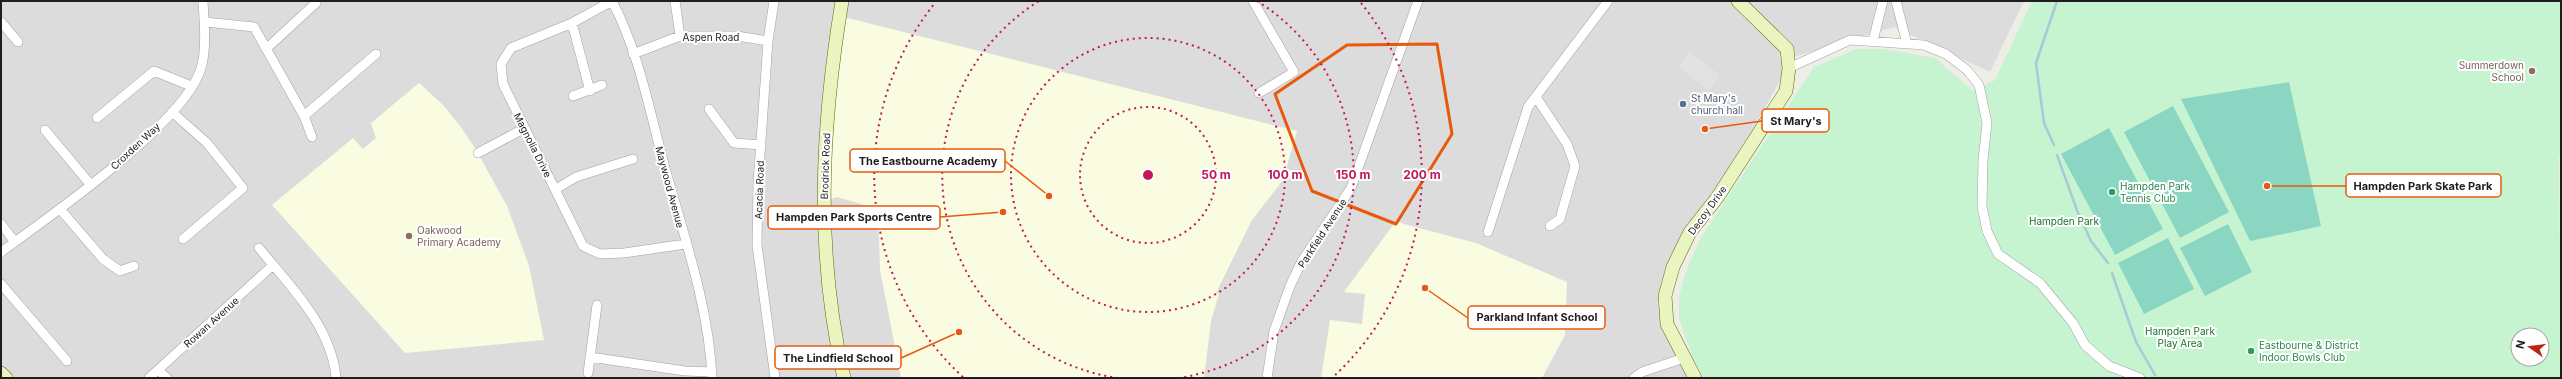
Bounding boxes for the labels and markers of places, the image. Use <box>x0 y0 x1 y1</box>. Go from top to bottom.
place label: Summerdown School <box>2459 59 2524 83</box>
marker: Summerdown School <box>2527 66 2537 76</box>
place label: St Mary's church hall <box>1691 92 1743 116</box>
marker: St Mary's church hall <box>1678 99 1688 109</box>
callout: St Mary's <box>1762 109 1829 132</box>
callout: The Eastbourne Academy <box>850 149 1005 172</box>
centre of rings <box>1141 168 1155 182</box>
callout: Hampden Park Skate Park <box>2346 174 2501 197</box>
place label: Hampden Park Tennis Club <box>2120 180 2191 204</box>
marker: Hampden Park Tennis Club <box>2107 187 2117 197</box>
callout: Hampden Park Sports Centre <box>768 206 940 229</box>
place label: Oakwood Primary Academy <box>417 224 501 248</box>
marker: Oakwood Primary Academy <box>404 231 414 241</box>
callout: Parkland Infant School <box>1468 306 1605 329</box>
place label: Eastbourne & District Indoor Bowls Club <box>2259 339 2359 363</box>
callout: The Lindfield School <box>775 346 901 369</box>
marker: Eastbourne & District Indoor Bowls Club <box>2246 346 2256 356</box>

